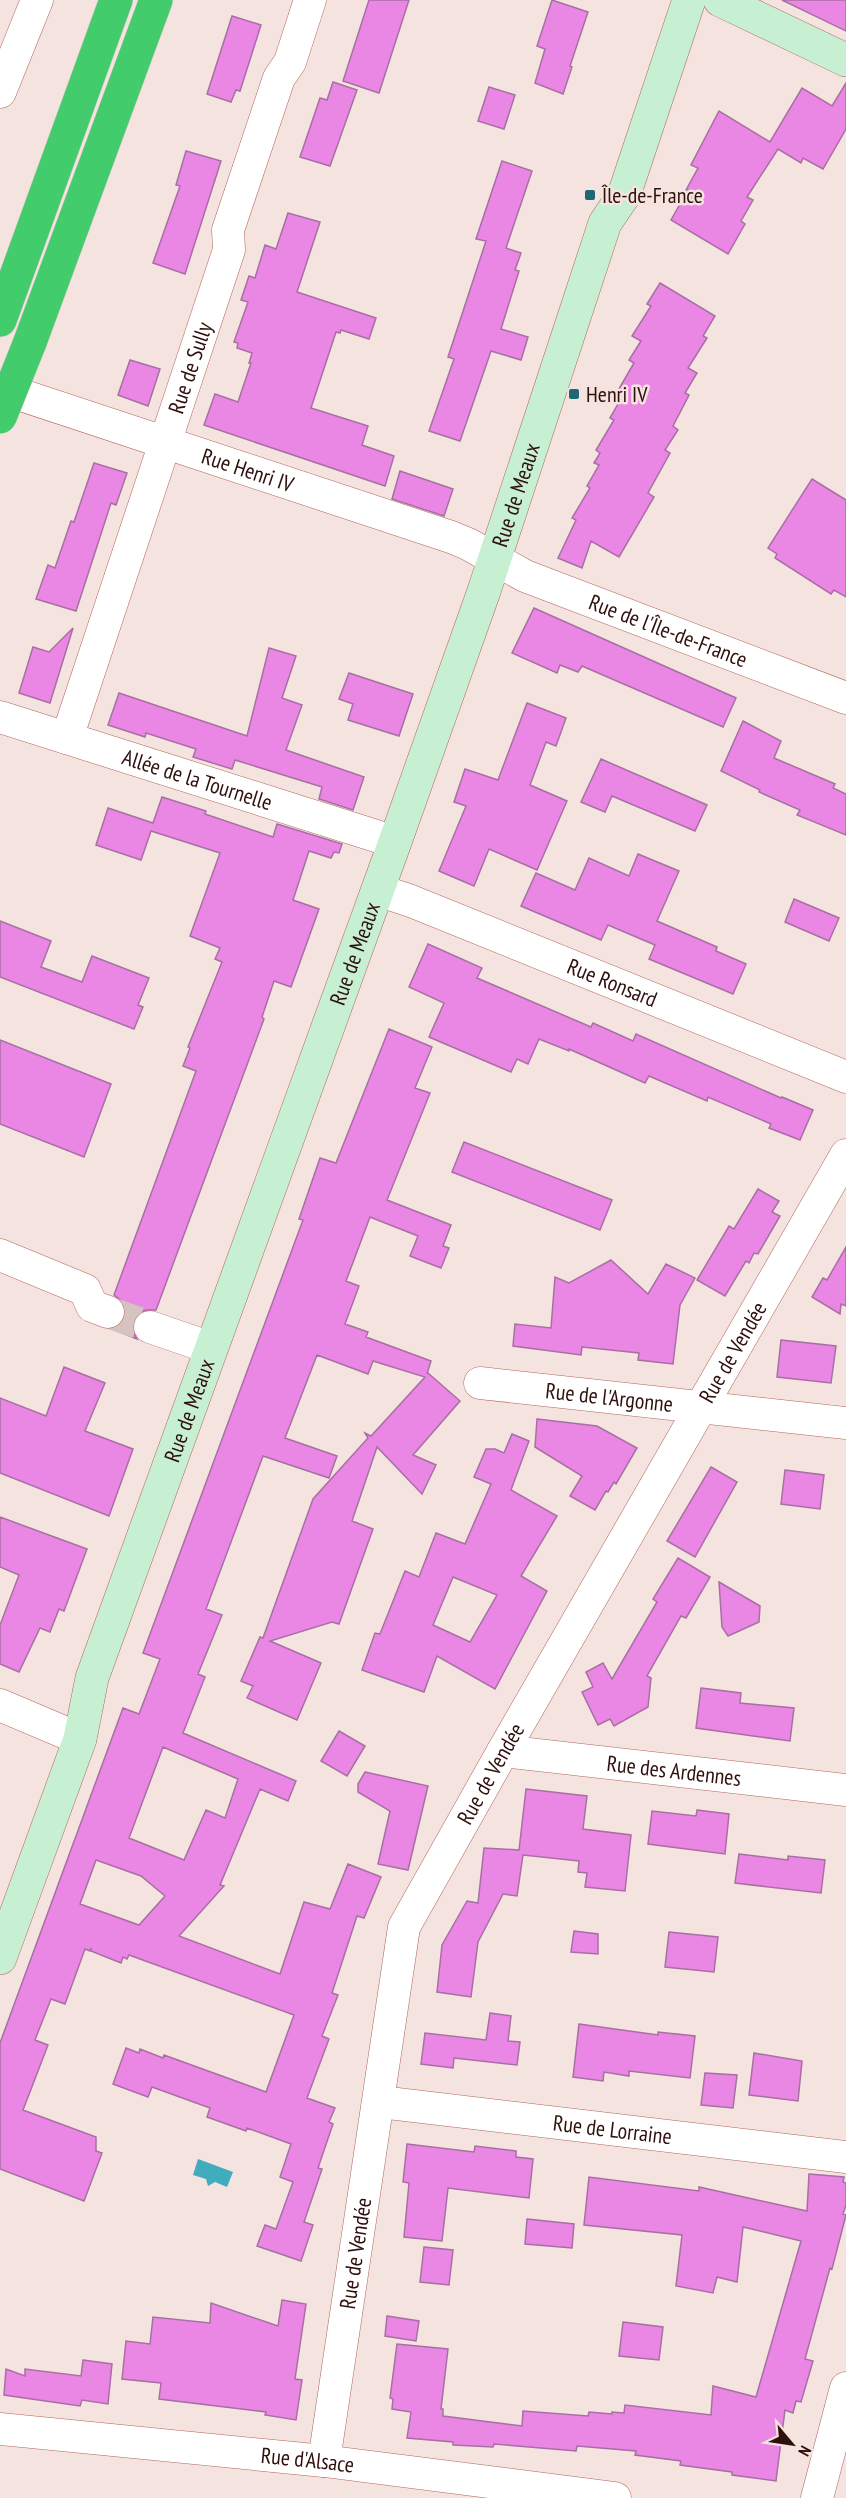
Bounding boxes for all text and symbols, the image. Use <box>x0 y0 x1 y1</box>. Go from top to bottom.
place label: Île-de-France <box>601 181 703 209</box>
marker: Île-de-France <box>583 188 597 202</box>
street label: Rue de Sully <box>162 318 218 417</box>
place label: Henri IV <box>586 380 648 408</box>
marker: Henri IV <box>567 387 581 401</box>
street label: Rue de Meaux <box>485 439 546 550</box>
street label: Rue Henri IV <box>198 442 298 498</box>
street label: Rue de l'Île-de-France <box>585 588 751 673</box>
street label: Allée de la Tournelle <box>119 743 276 816</box>
street label: Rue de Meaux <box>323 898 386 1009</box>
street label: Rue Ronsard <box>563 952 661 1013</box>
street label: Rue de Vendée <box>692 1297 773 1408</box>
street label: Rue de Meaux <box>157 1355 221 1466</box>
street label: Rue de l'Argonne <box>544 1376 674 1418</box>
street label: Rue de Vendée <box>451 1718 530 1829</box>
street label: Rue des Ardennes <box>605 1749 743 1792</box>
street label: Rue de Lorraine <box>552 2109 673 2150</box>
street label: Rue de Vendée <box>333 2196 377 2311</box>
north arrow <box>762 2414 822 2474</box>
street label: Rue d'Alsace <box>260 2441 356 2479</box>
text: N <box>794 2443 816 2460</box>

